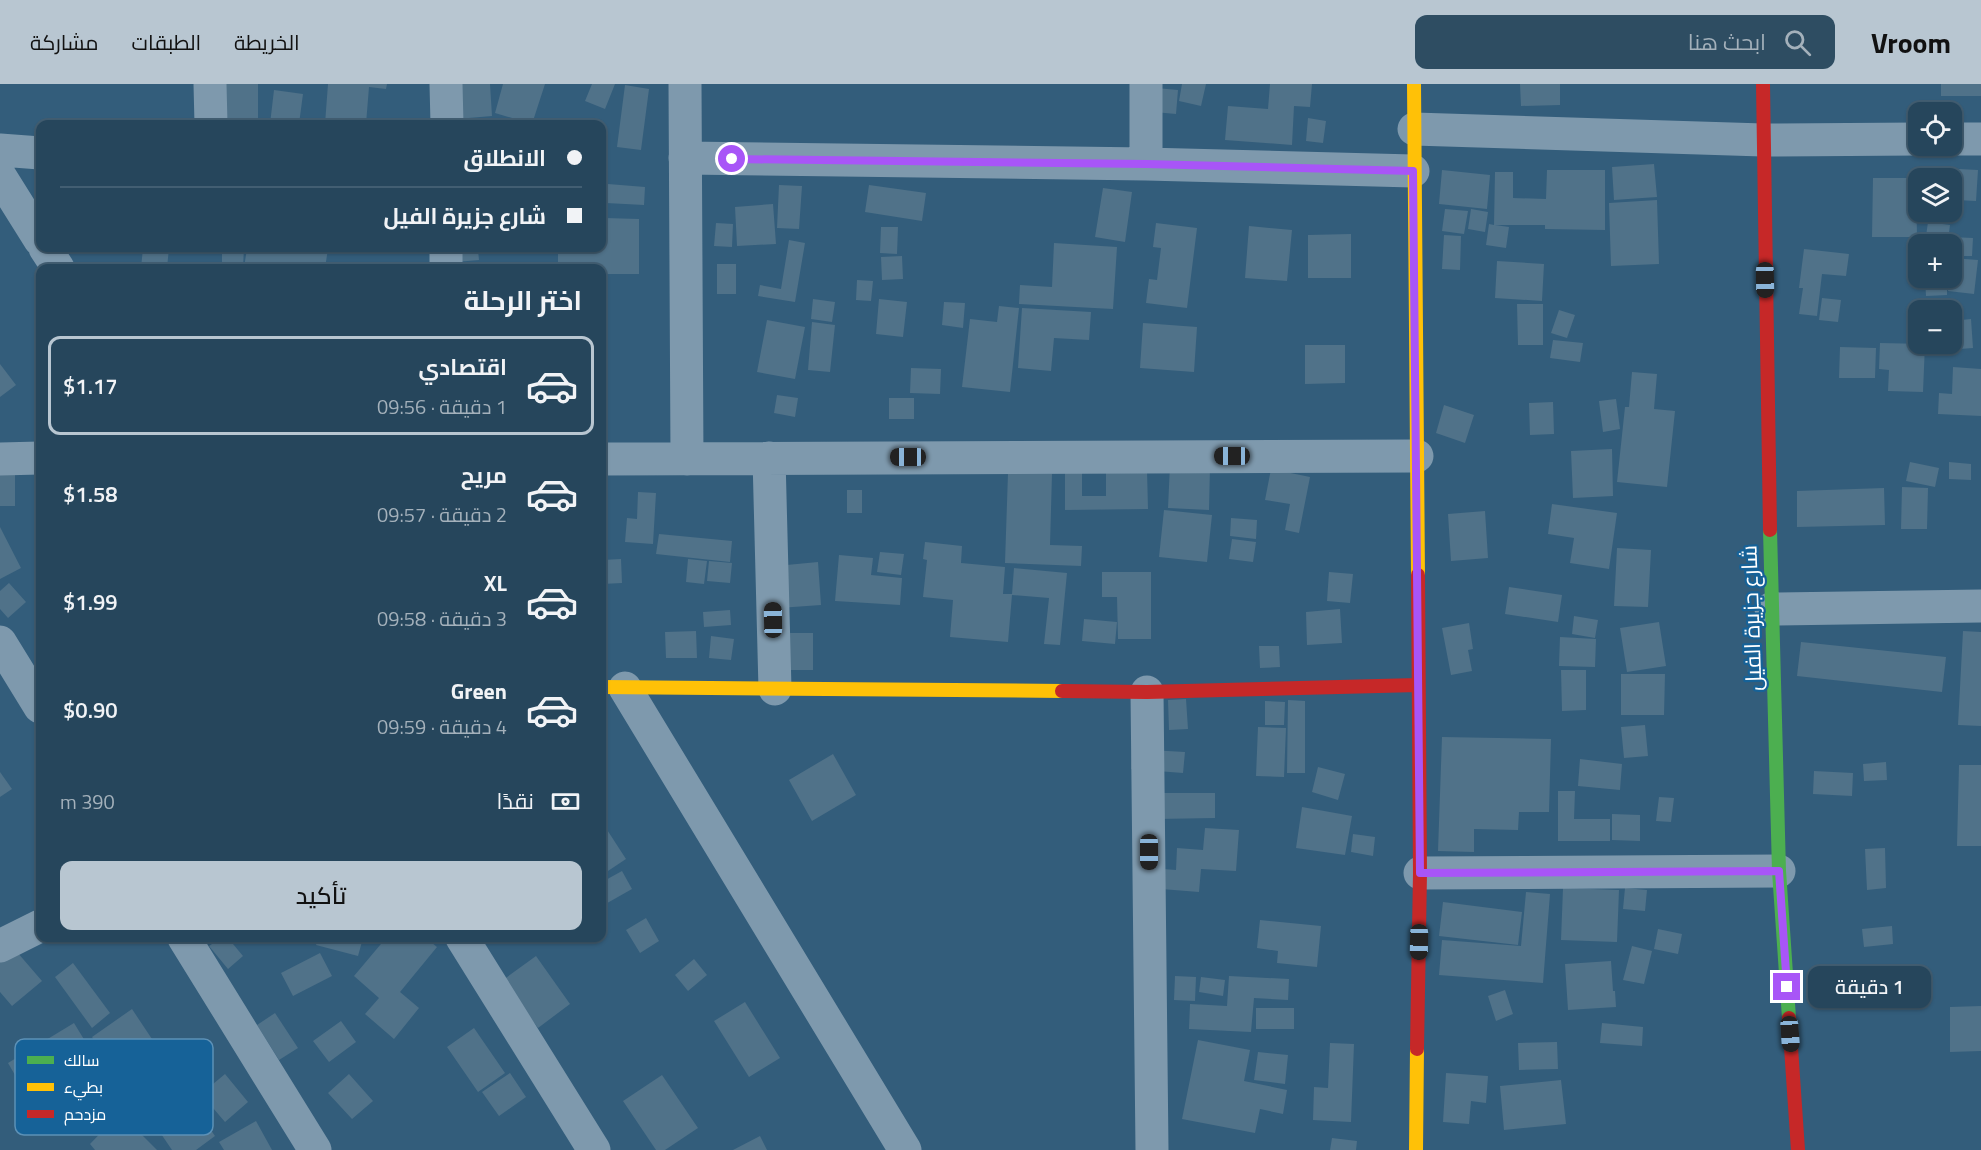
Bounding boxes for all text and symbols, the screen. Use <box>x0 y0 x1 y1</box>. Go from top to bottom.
search box <box>1415 15 1835 69</box>
text: Vroom <box>1871 21 1951 64</box>
text: ابحث هنا <box>1688 25 1766 59</box>
text: مشاركة <box>30 26 99 58</box>
text: الطبقات <box>132 26 201 58</box>
text: الخريطة <box>234 26 300 58</box>
icon: search <box>1781 26 1814 59</box>
map controls <box>1908 102 1962 354</box>
button: locate <box>1908 102 1962 156</box>
text: الانطلاق <box>463 141 546 175</box>
route start <box>718 145 745 172</box>
button: layers <box>1908 168 1962 222</box>
text: شارع جزيرة الفيل <box>384 199 546 233</box>
button: + <box>1908 234 1962 288</box>
car <box>1756 262 1774 298</box>
text: اختر الرحلة <box>464 279 582 320</box>
button: − <box>1908 300 1962 354</box>
text: اقتصادي <box>418 350 507 384</box>
icon: car <box>525 359 579 413</box>
text: $1.17 <box>63 369 118 403</box>
text: 1 دقيقة · 09:56 <box>377 391 507 422</box>
car <box>1214 447 1250 465</box>
car <box>890 448 926 466</box>
text: مريح <box>461 458 507 492</box>
icon: car <box>525 467 579 521</box>
text: $1.58 <box>63 477 118 511</box>
text: 2 دقيقة · 09:57 <box>377 499 507 530</box>
street label: شارع جزيرة الفيل <box>1731 544 1771 692</box>
text: XL <box>484 566 507 600</box>
icon: car <box>525 575 579 629</box>
text: $1.99 <box>63 585 118 619</box>
car <box>764 602 782 638</box>
text: 3 دقيقة · 09:58 <box>377 603 507 634</box>
text: Green <box>451 674 507 708</box>
icon: car <box>525 683 579 737</box>
text: $0.90 <box>63 693 118 727</box>
text: 4 دقيقة · 09:59 <box>377 711 507 742</box>
text: نقدًا <box>496 784 534 818</box>
icon: cash <box>549 785 582 818</box>
text: 390 m <box>60 786 115 817</box>
car <box>1140 834 1158 870</box>
button: تأكيد <box>60 861 582 930</box>
car <box>1410 924 1428 960</box>
callout: 1 دقيقة <box>1808 966 1931 1008</box>
text: 1 دقيقة <box>1835 971 1904 1002</box>
route end <box>1773 973 1800 1000</box>
car <box>1780 1015 1800 1053</box>
legend <box>15 1039 213 1135</box>
text: سالك <box>64 1048 99 1072</box>
text: بطيء <box>64 1075 103 1101</box>
text: مزدحم <box>64 1102 106 1126</box>

